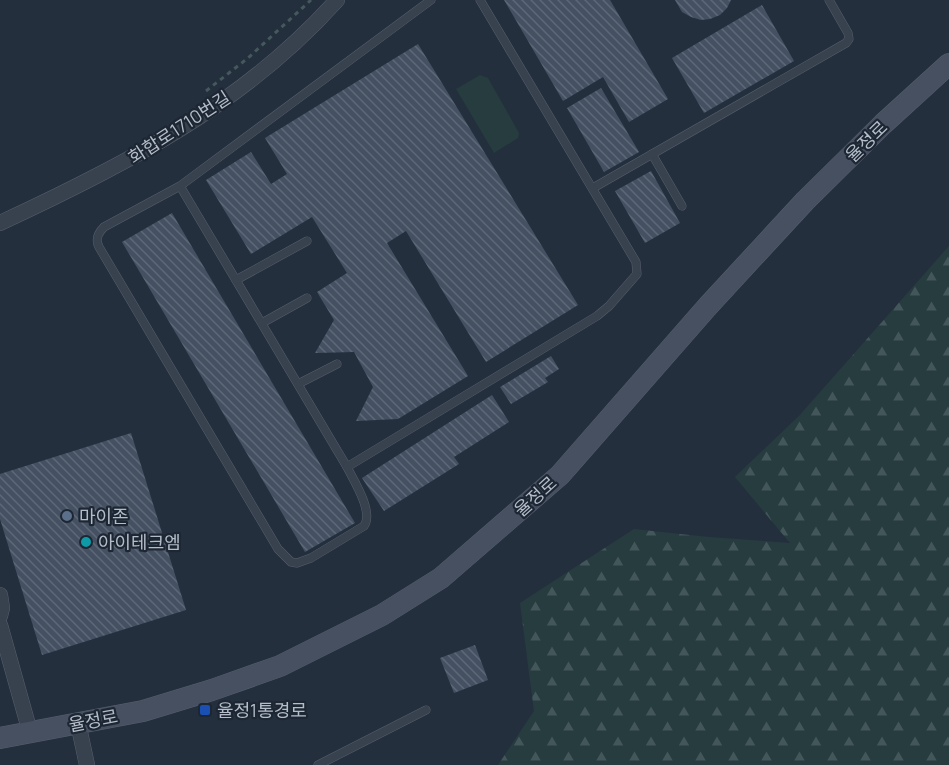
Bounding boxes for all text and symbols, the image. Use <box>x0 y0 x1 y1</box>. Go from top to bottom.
street label: 화합로1710번길 <box>123 85 235 169</box>
street label: 율정로 <box>840 115 892 167</box>
street label: 율정로 <box>509 470 561 522</box>
place label: 마이존 <box>79 504 129 528</box>
marker: 마이존 <box>60 509 74 523</box>
place label: 아이테크엠 <box>98 530 181 554</box>
marker: 아이테크엠 <box>79 535 93 549</box>
place label: 율정1통경로 <box>217 698 307 722</box>
street label: 율정로 <box>66 703 120 737</box>
marker: 율정1통경로 <box>198 703 212 717</box>

